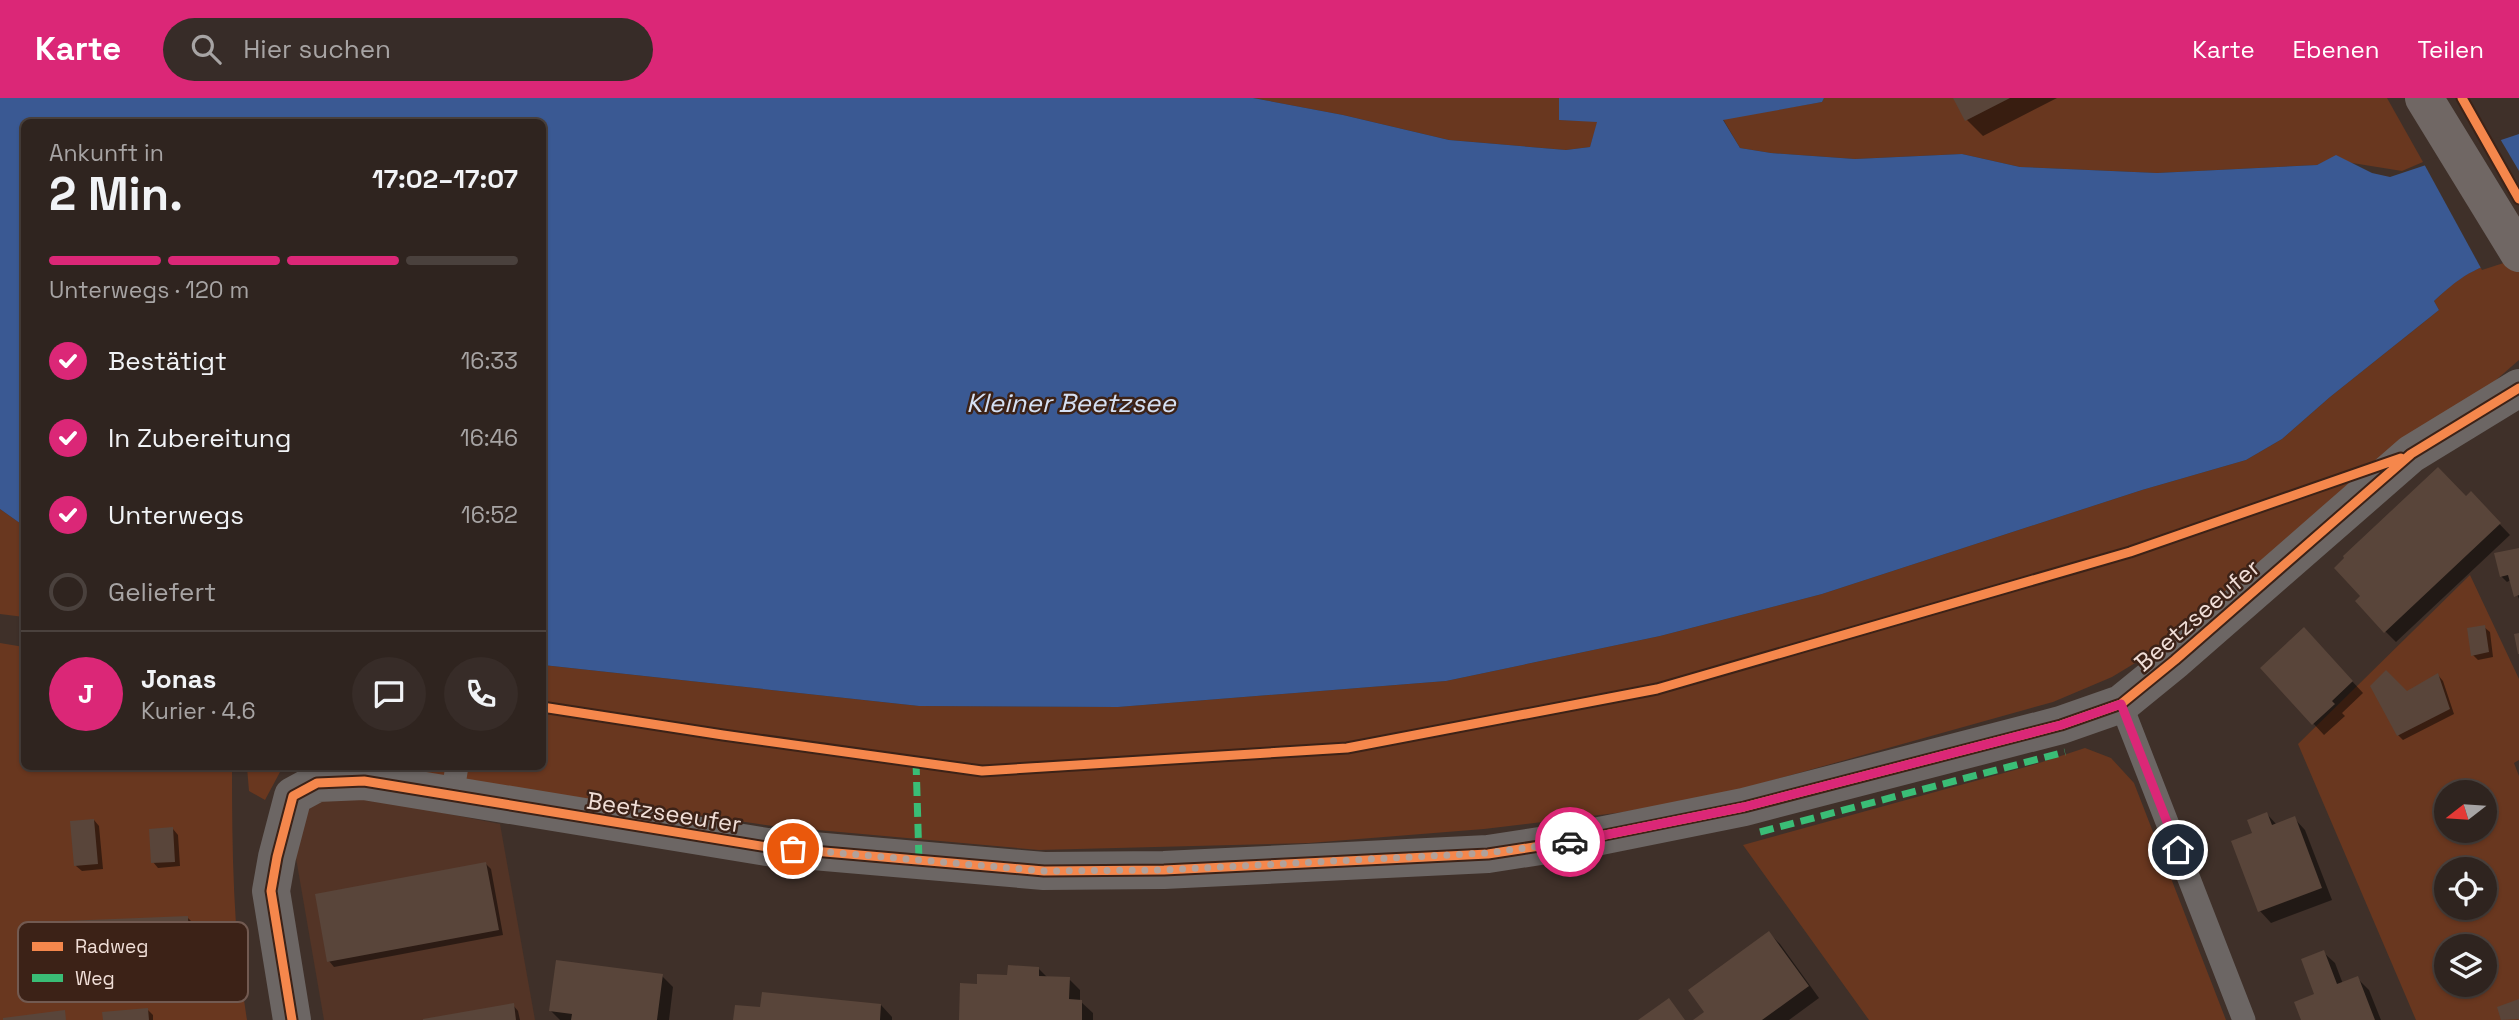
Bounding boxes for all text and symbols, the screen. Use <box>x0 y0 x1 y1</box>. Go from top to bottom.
search box <box>163 18 653 81</box>
text: Karte <box>35 28 121 70</box>
icon: search <box>187 30 225 68</box>
text: Hier suchen <box>243 32 391 66</box>
text: Karte <box>2192 34 2255 65</box>
text: Ebenen <box>2293 34 2379 65</box>
text: Teilen <box>2417 34 2484 65</box>
text: Ankunft in <box>49 138 164 168</box>
text: 17:02–17:07 <box>372 162 518 196</box>
text: 2 Min. <box>49 165 183 223</box>
text: Unterwegs · 120 m <box>49 275 249 305</box>
icon: check <box>49 342 87 380</box>
text: Bestätigt <box>108 344 227 378</box>
text: 16:33 <box>461 346 518 376</box>
water label: Kleiner Beetzsee <box>966 386 1177 420</box>
icon: check <box>49 419 87 457</box>
text: In Zubereitung <box>108 421 292 455</box>
text: 16:46 <box>460 423 518 453</box>
icon: check <box>49 496 87 534</box>
text: Unterwegs <box>108 498 244 532</box>
text: 16:52 <box>461 500 518 530</box>
street label: Beetzseeufer <box>2128 552 2266 678</box>
text: Geliefert <box>108 575 216 609</box>
button: chat <box>352 657 426 731</box>
button: phone <box>444 657 518 731</box>
text: Jonas <box>141 662 216 696</box>
text: J <box>78 677 94 711</box>
text: Kurier · 4.6 <box>141 696 256 726</box>
north arrow <box>2434 780 2497 844</box>
map controls <box>2434 780 2497 997</box>
street label: Beetzseeufer <box>584 784 744 840</box>
courier <box>1535 807 1605 877</box>
pin <box>763 819 823 879</box>
pin <box>2148 820 2208 880</box>
icon: car <box>1551 823 1589 861</box>
icon: bag <box>774 830 812 868</box>
icon: home <box>2159 831 2197 869</box>
button: locate <box>2434 857 2497 920</box>
legend <box>18 922 248 1002</box>
text: Radweg <box>75 934 148 959</box>
button: layers <box>2434 934 2497 997</box>
text: Weg <box>75 966 115 991</box>

